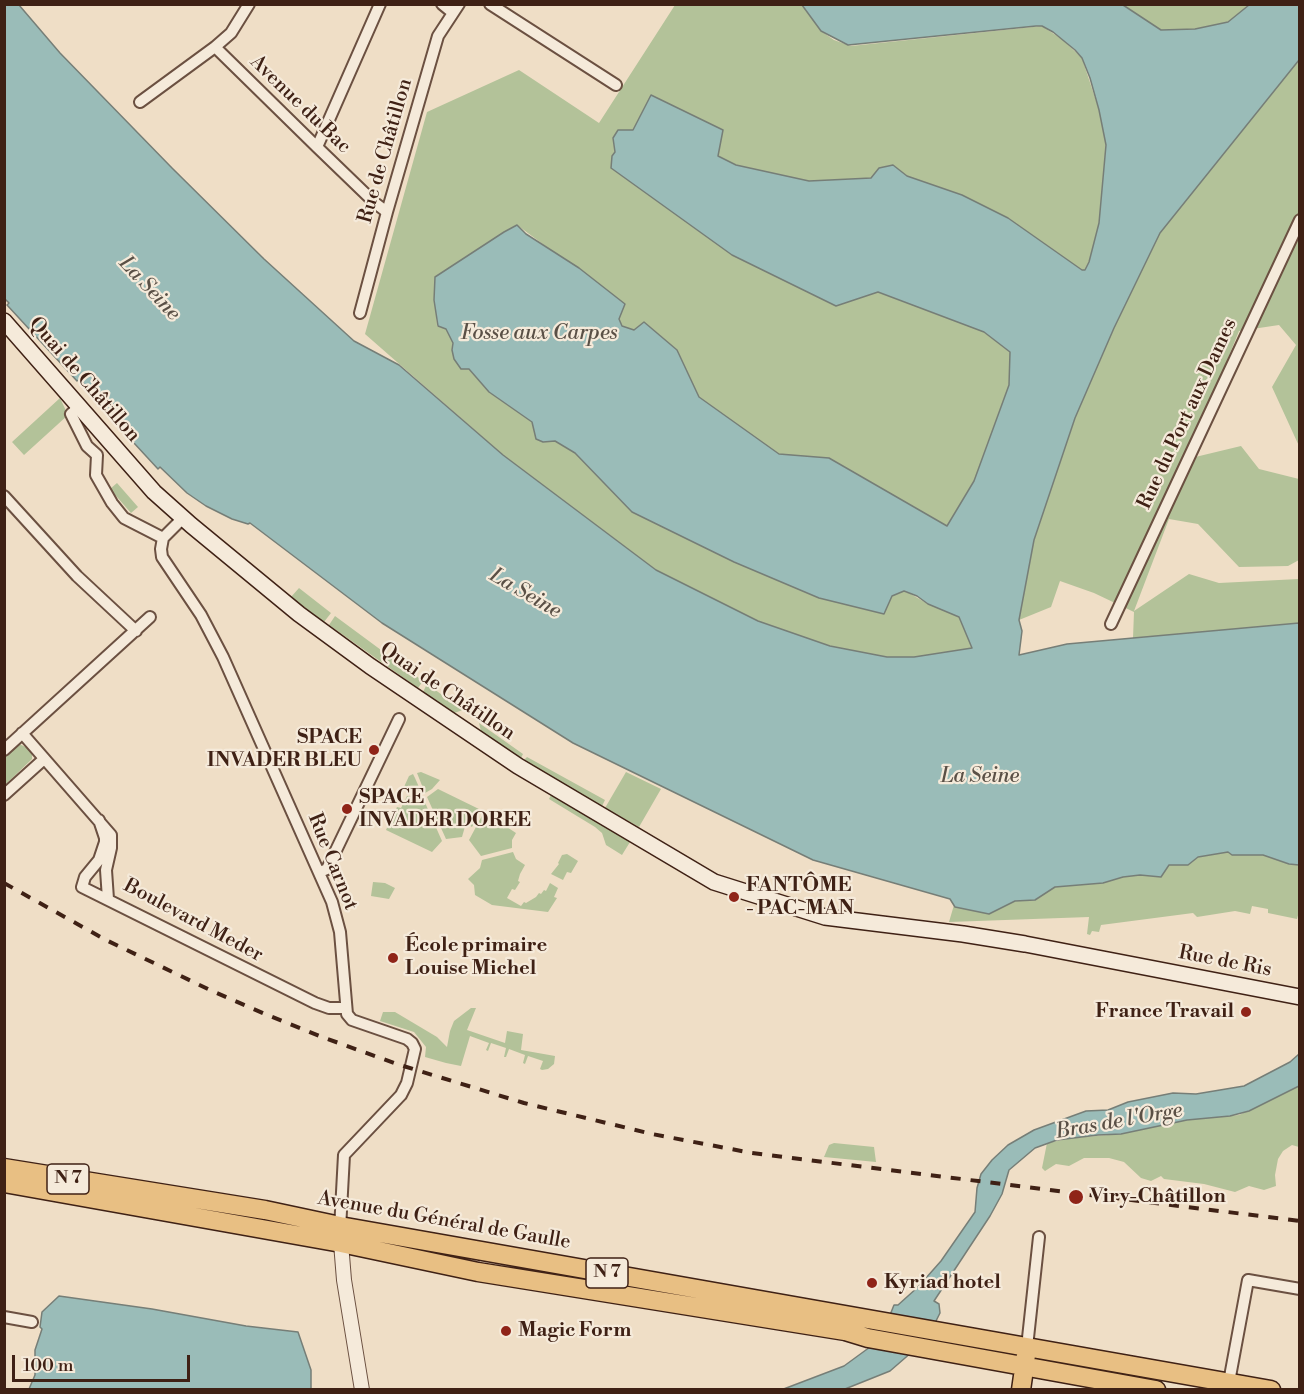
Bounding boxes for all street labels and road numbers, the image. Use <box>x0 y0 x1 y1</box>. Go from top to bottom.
street label: Avenue du Bac <box>244 51 356 159</box>
street label: Rue de Châtillon <box>354 76 418 226</box>
street label: Quai de Châtillon <box>23 313 145 447</box>
street label: Rue du Port aux Dames <box>1133 315 1243 513</box>
street label: Quai de Châtillon <box>375 638 519 746</box>
street label: Rue Carnot <box>302 810 362 914</box>
street label: Boulevard Meder <box>119 874 267 968</box>
street label: Rue de Ris <box>1176 941 1274 983</box>
road number: N 7 <box>47 1164 89 1194</box>
street label: Avenue du Général de Gaulle <box>316 1187 572 1255</box>
road number: N 7 <box>586 1258 628 1288</box>

